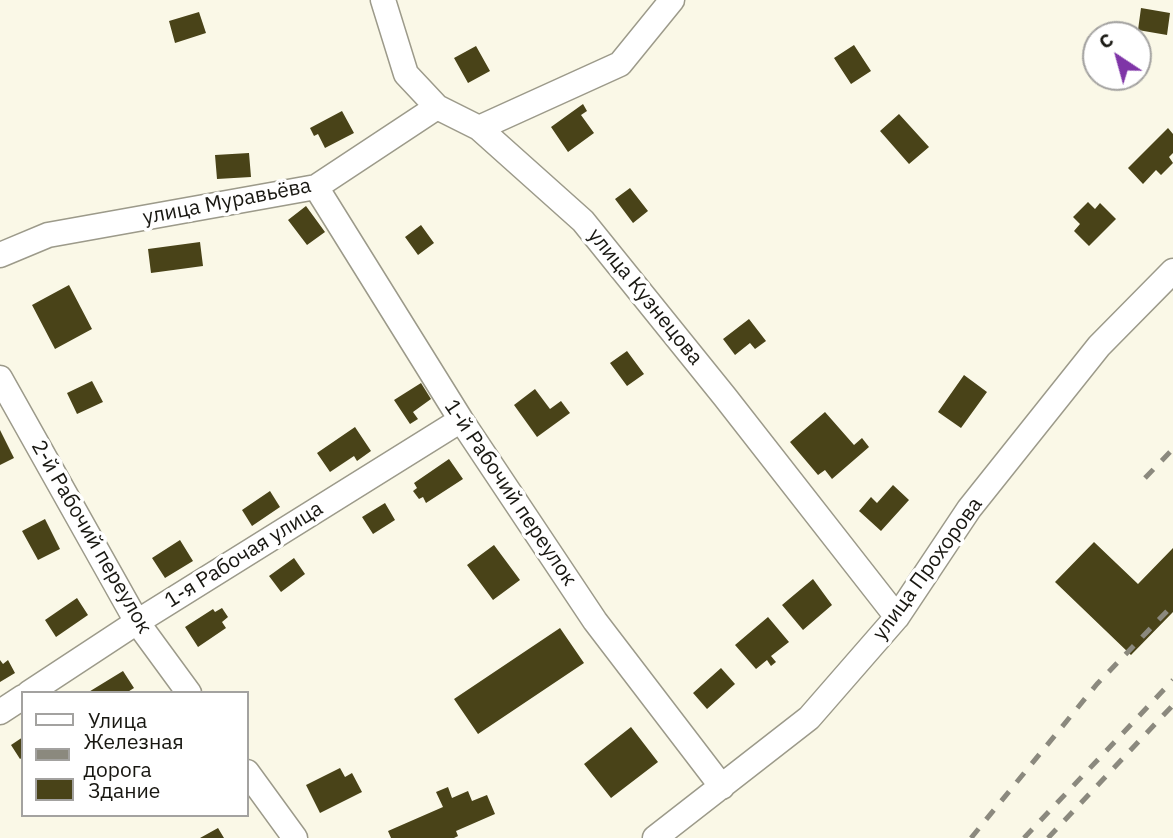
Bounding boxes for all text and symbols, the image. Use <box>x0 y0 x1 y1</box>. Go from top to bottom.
north arrow <box>1082 21 1152 91</box>
text: С <box>1094 27 1118 54</box>
street label: улица Муравьёва <box>141 173 313 231</box>
street label: улица Кузнецова <box>582 224 708 370</box>
street label: 1-й Рабочий переулок <box>438 395 582 591</box>
street label: 2-й Рабочий переулок <box>25 436 157 638</box>
street label: улица Прохорова <box>868 493 988 645</box>
street label: 1-я Рабочая улица <box>160 496 328 614</box>
legend <box>21 691 248 817</box>
text: Улица <box>88 706 147 734</box>
text: Железная дорога <box>84 727 184 783</box>
text: Здание <box>88 776 160 804</box>

